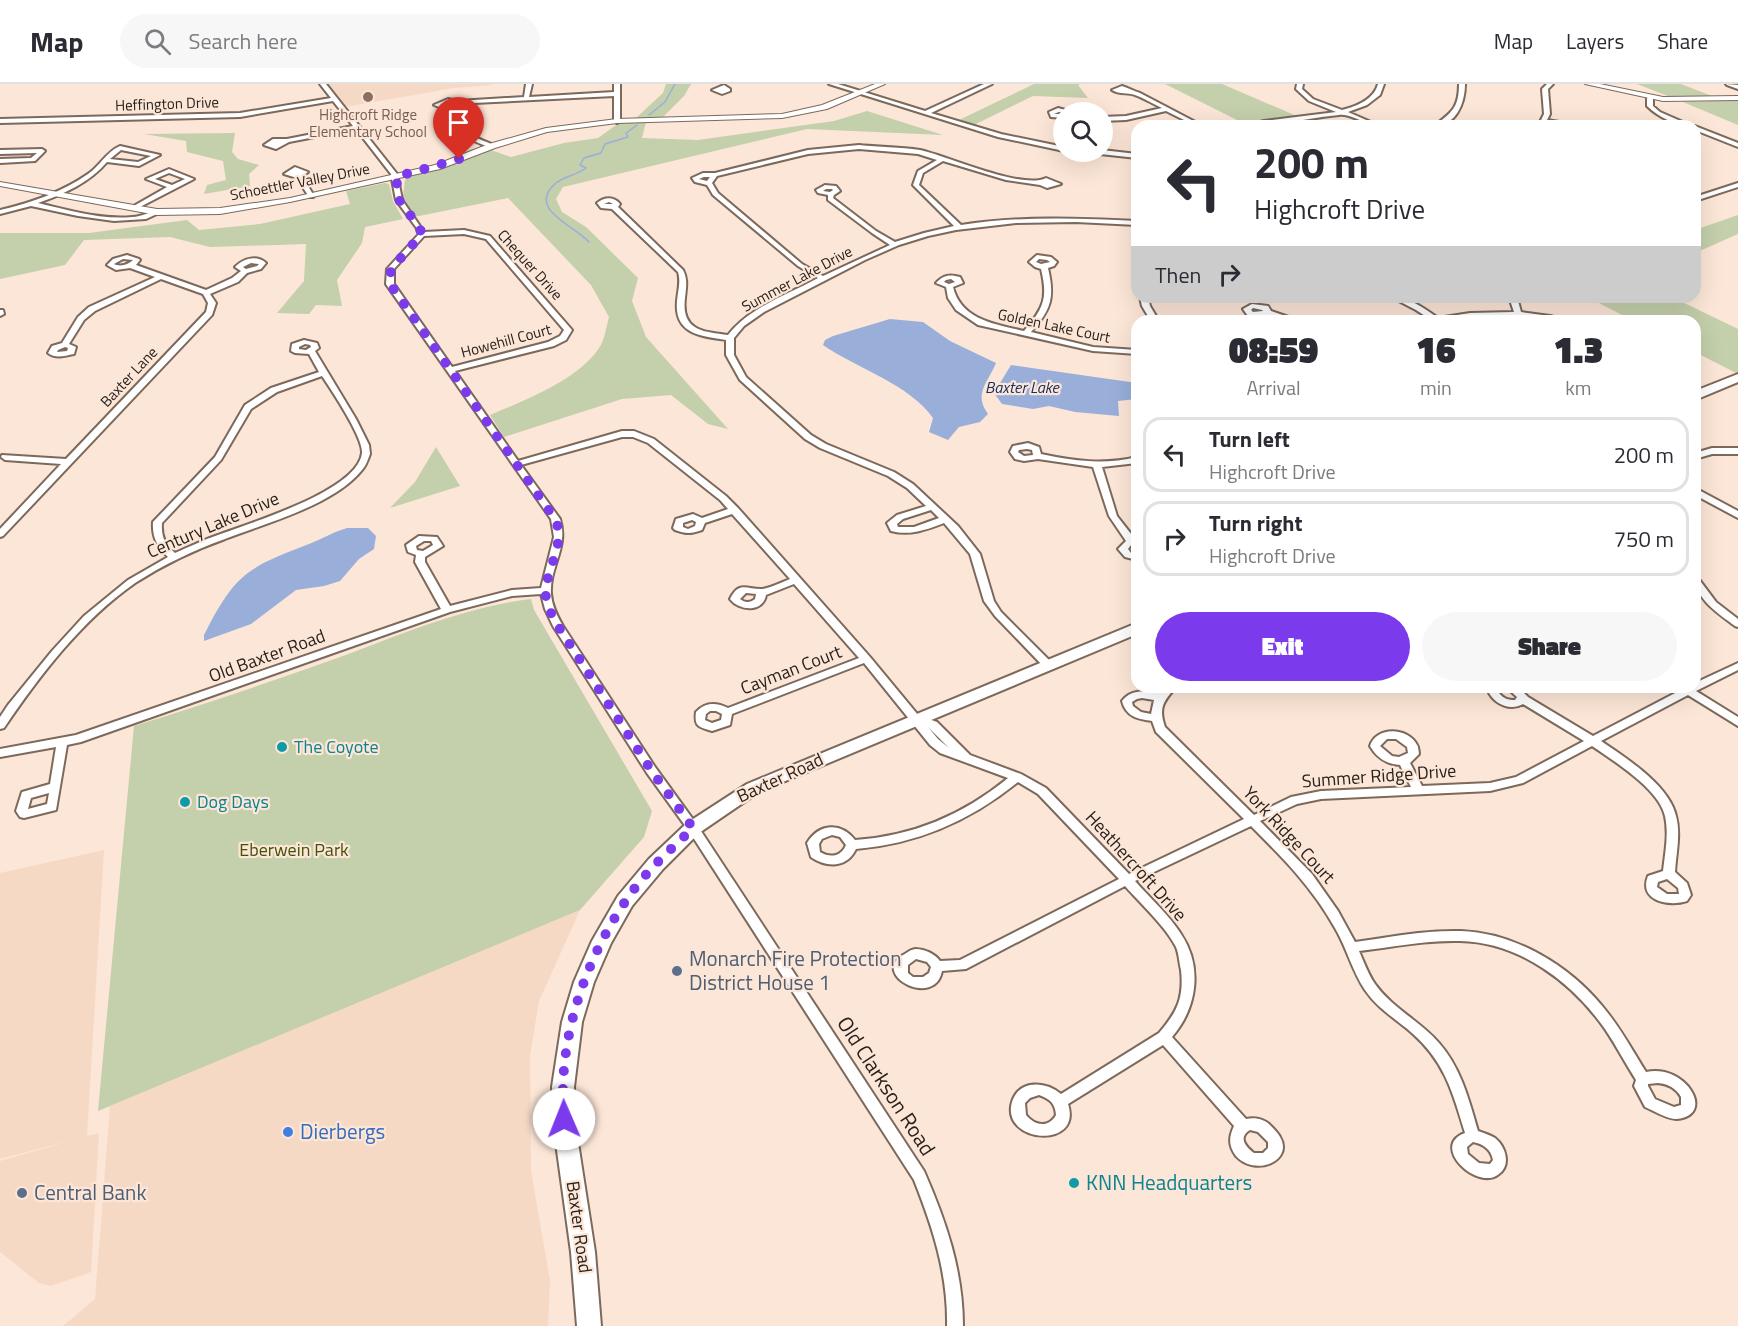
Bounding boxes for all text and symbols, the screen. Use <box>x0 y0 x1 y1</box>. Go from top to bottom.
search box <box>120 14 540 68</box>
text: Map <box>30 20 84 63</box>
text: Search here <box>189 24 298 58</box>
icon: search <box>141 25 174 58</box>
text: Map <box>1494 25 1533 57</box>
text: Layers <box>1566 25 1624 57</box>
text: Share <box>1657 25 1708 57</box>
street label: Heffington Drive <box>115 90 219 117</box>
marker: Highcroft Ridge Elementary School <box>361 90 375 104</box>
pin <box>433 97 484 159</box>
map controls <box>1053 102 1113 162</box>
button: search <box>1053 102 1113 162</box>
place label: Highcroft Ridge Elementary School <box>309 103 427 143</box>
icon: arrive <box>442 106 475 139</box>
text: 200 m <box>1254 130 1369 194</box>
icon: left <box>1155 144 1233 222</box>
street label: Schoettler Valley Drive <box>228 157 372 206</box>
text: Highcroft Drive <box>1254 188 1425 229</box>
street label: Chequer Drive <box>492 224 569 305</box>
street label: Summer Lake Drive <box>737 240 856 317</box>
text: Then <box>1155 258 1201 292</box>
icon: right <box>1213 258 1246 291</box>
street label: Golden Lake Court <box>996 302 1113 349</box>
street label: Howehill Court <box>458 317 554 364</box>
text: 08:59 <box>1229 322 1318 377</box>
text: 16 <box>1416 322 1456 377</box>
text: 1.3 <box>1553 322 1603 377</box>
street label: Baxter Lane <box>95 341 163 412</box>
text: Arrival <box>1246 372 1301 403</box>
text: min <box>1420 372 1452 403</box>
text: km <box>1565 372 1591 403</box>
water label: Baxter Lake <box>985 375 1061 399</box>
text: Turn left <box>1209 422 1290 456</box>
icon: left <box>1158 438 1191 471</box>
text: 200 m <box>1614 438 1674 472</box>
text: Highcroft Drive <box>1209 456 1336 487</box>
street label: Century Lake Drive <box>142 484 283 565</box>
text: Turn right <box>1209 506 1303 540</box>
icon: right <box>1158 522 1191 555</box>
text: 750 m <box>1614 522 1674 556</box>
text: Highcroft Drive <box>1209 540 1336 571</box>
button: Exit <box>1155 612 1410 681</box>
button: Share <box>1422 612 1677 681</box>
street label: Old Baxter Road <box>205 622 329 689</box>
street label: Cayman Court <box>736 638 846 701</box>
place label: The Coyote <box>294 733 379 760</box>
marker: The Coyote <box>275 740 289 754</box>
street label: Baxter Road <box>732 746 828 809</box>
street label: Summer Ridge Drive <box>1301 757 1457 794</box>
street label: York Ridge Court <box>1237 780 1342 890</box>
place label: Dog Days <box>197 788 269 815</box>
marker: Dog Days <box>178 795 192 809</box>
street label: Heathercroft Drive <box>1079 805 1193 927</box>
park label: Eberwein Park <box>239 836 349 863</box>
place label: Monarch Fire Protection District House 1 <box>689 942 901 998</box>
marker: Monarch Fire Protection District House 1 <box>670 964 684 978</box>
street label: Old Clarkson Road <box>830 1009 944 1162</box>
position arrow <box>532 1087 596 1151</box>
place label: Dierbergs <box>300 1115 385 1147</box>
marker: Dierbergs <box>281 1125 295 1139</box>
place label: KNN Headquarters <box>1086 1166 1252 1198</box>
place label: Central Bank <box>34 1176 146 1208</box>
marker: KNN Headquarters <box>1067 1176 1081 1190</box>
street label: Baxter Road <box>560 1179 599 1275</box>
marker: Central Bank <box>15 1186 29 1200</box>

